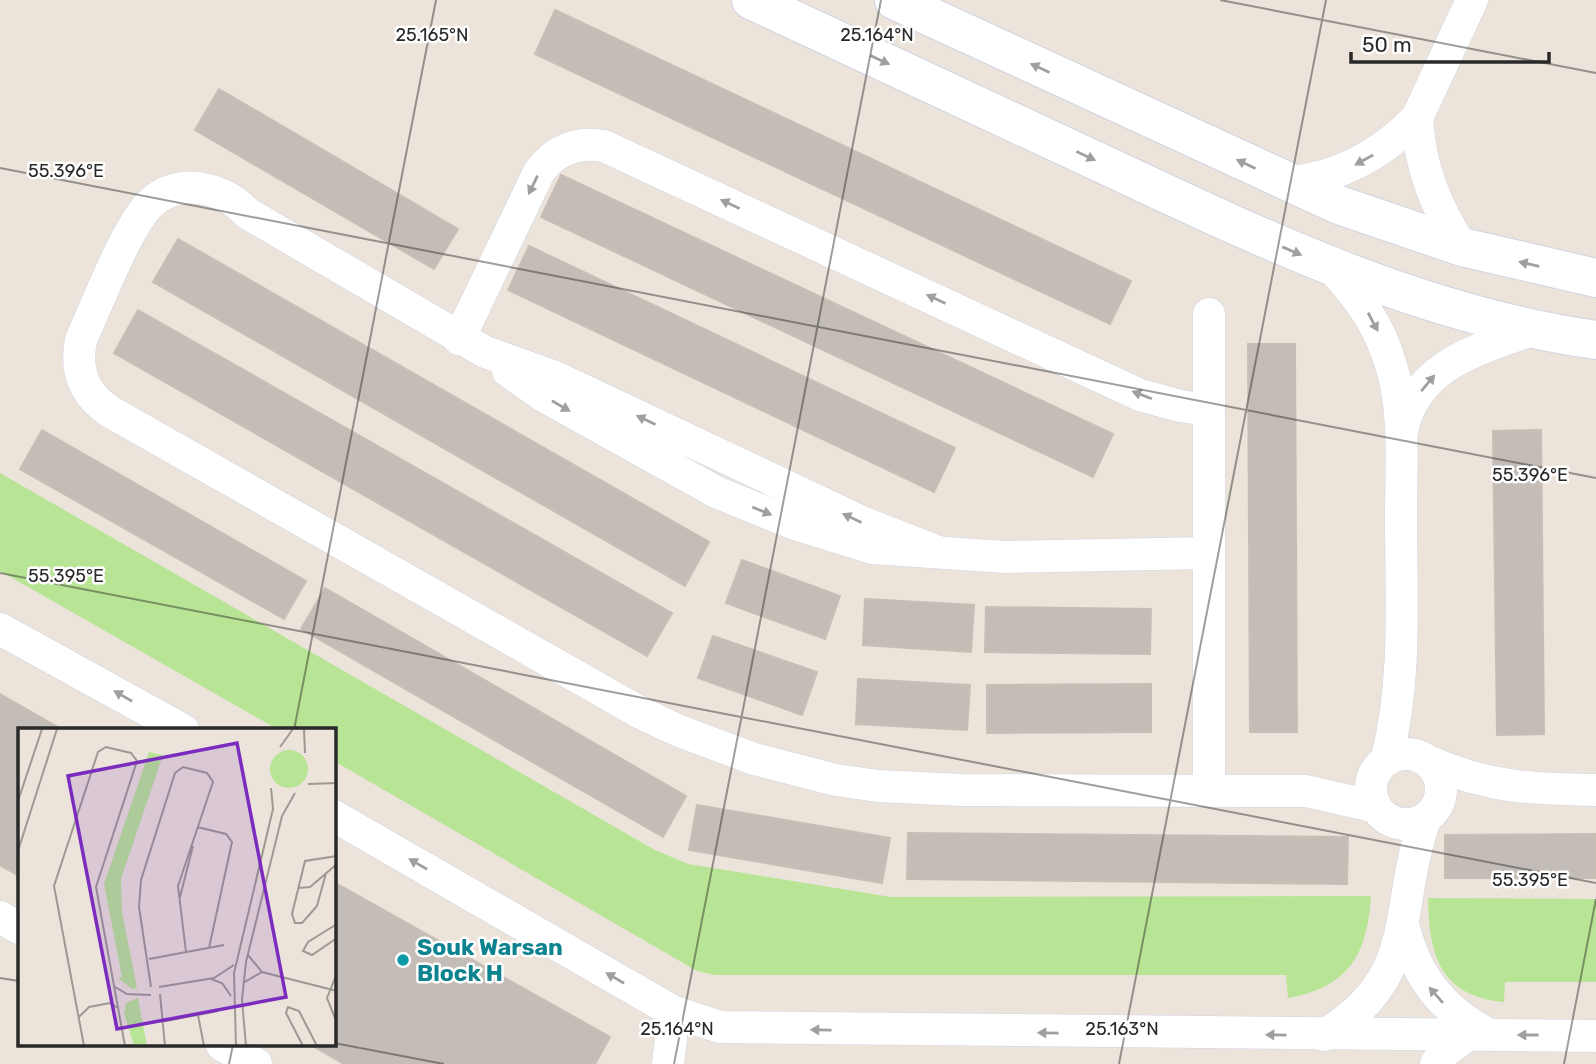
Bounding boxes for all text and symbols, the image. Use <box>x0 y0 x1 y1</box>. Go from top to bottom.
scale bar <box>1351 21 1549 65</box>
text: 25.165°N <box>395 24 469 46</box>
text: 25.164°N <box>840 24 914 46</box>
text: 50 m <box>1362 32 1412 57</box>
one-way arrow <box>870 54 890 66</box>
one-way arrow <box>1029 63 1050 74</box>
one-way arrow <box>1076 151 1096 162</box>
one-way arrow <box>1354 154 1374 166</box>
one-way arrow <box>1236 158 1256 170</box>
text: 55.396°E <box>28 160 104 182</box>
one-way arrow <box>528 175 539 195</box>
one-way arrow <box>719 198 740 209</box>
one-way arrow <box>1282 246 1303 257</box>
one-way arrow <box>1518 258 1540 269</box>
one-way arrow <box>926 293 946 305</box>
one-way arrow <box>1367 312 1379 332</box>
one-way arrow <box>1420 374 1435 392</box>
one-way arrow <box>1132 389 1153 400</box>
one-way arrow <box>551 400 570 412</box>
one-way arrow <box>636 414 656 426</box>
text: 55.396°E <box>1492 464 1568 486</box>
one-way arrow <box>751 506 772 517</box>
one-way arrow <box>842 512 862 523</box>
text: 55.395°E <box>28 565 104 587</box>
one-way arrow <box>114 690 133 702</box>
inset map <box>18 728 336 1046</box>
one-way arrow <box>408 858 428 870</box>
text: 55.395°E <box>1492 869 1568 891</box>
place label: Souk Warsan Block H <box>417 933 563 987</box>
marker: Souk Warsan Block H <box>395 952 411 968</box>
one-way arrow <box>606 972 625 984</box>
one-way arrow <box>1429 986 1444 1003</box>
text: 25.164°N <box>640 1018 714 1040</box>
text: 25.163°N <box>1085 1018 1159 1040</box>
one-way arrow <box>810 1024 832 1036</box>
one-way arrow <box>1037 1027 1059 1038</box>
one-way arrow <box>1265 1029 1287 1041</box>
one-way arrow <box>1517 1029 1539 1041</box>

